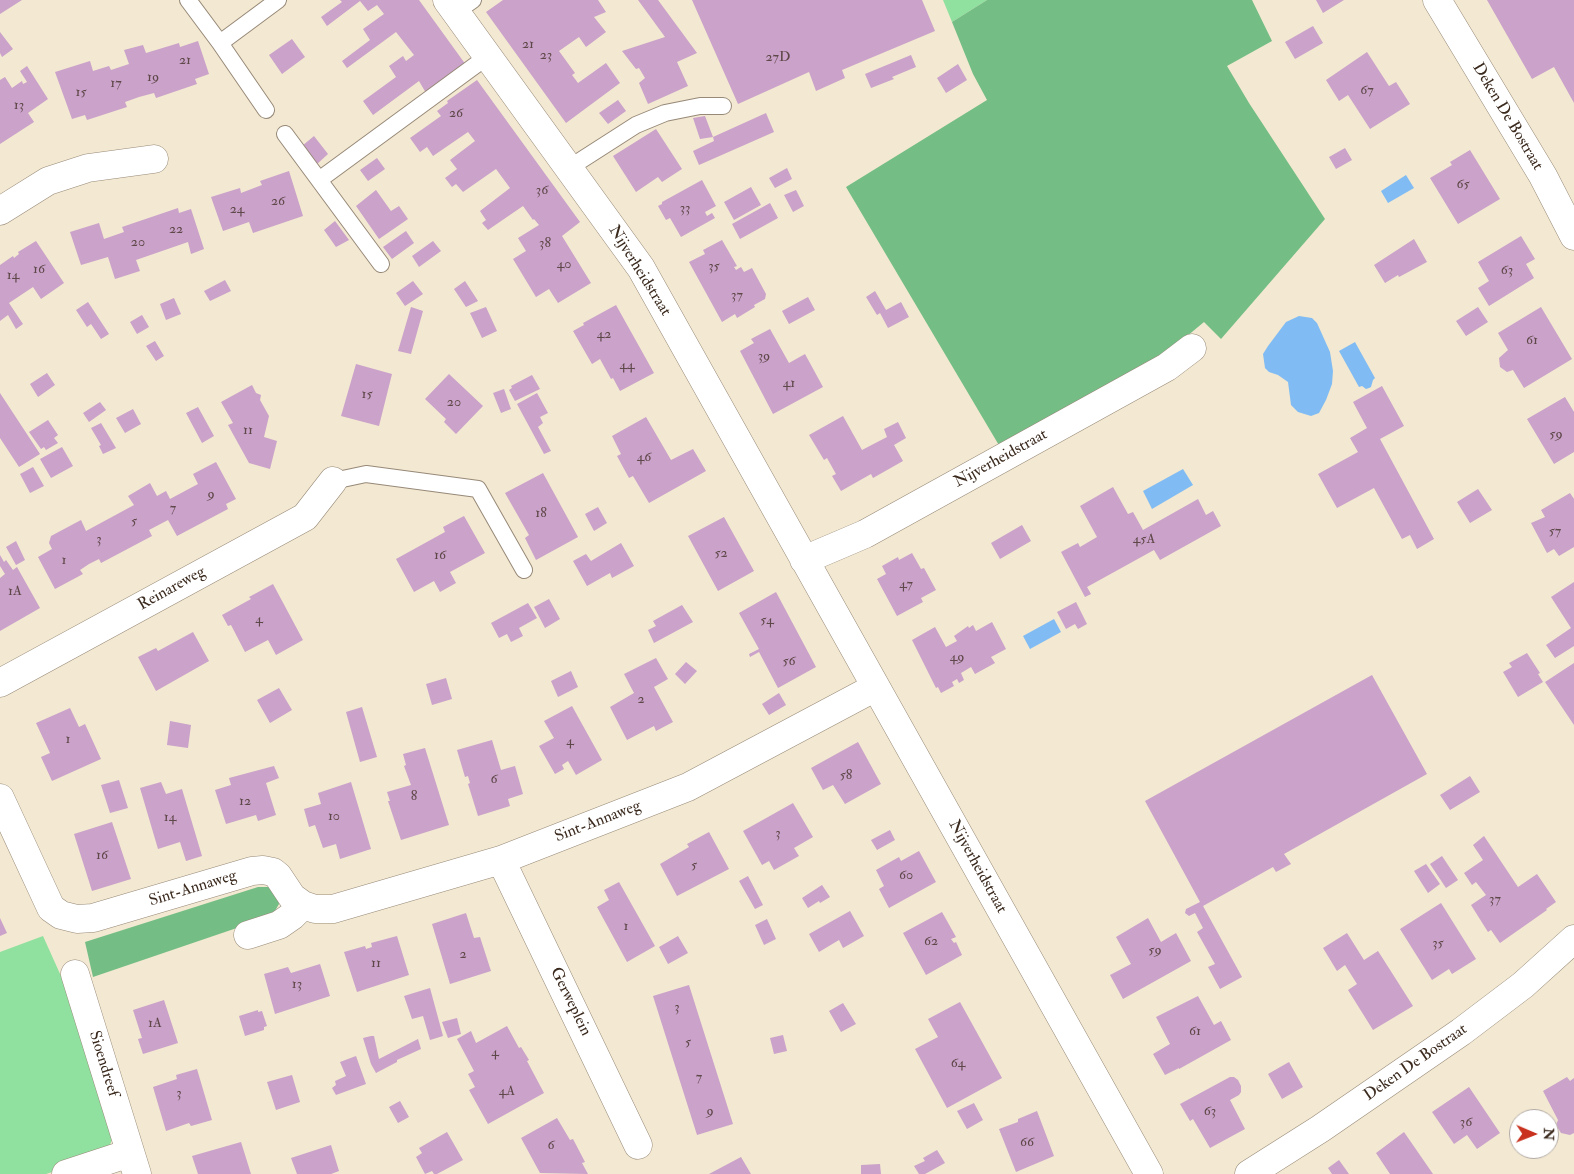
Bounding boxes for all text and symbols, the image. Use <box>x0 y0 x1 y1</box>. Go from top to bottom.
house number: 21 <box>522 37 534 53</box>
house number: 23 <box>540 48 552 64</box>
house number: 27D <box>766 50 790 66</box>
house number: 21 <box>179 53 191 69</box>
street label: Deken De Bostraat <box>1467 60 1547 174</box>
house number: 19 <box>147 70 159 86</box>
house number: 17 <box>110 76 122 92</box>
house number: 67 <box>1360 83 1374 99</box>
house number: 15 <box>75 85 87 101</box>
house number: 13 <box>14 98 24 114</box>
house number: 26 <box>449 106 463 122</box>
house number: 65 <box>1456 177 1470 193</box>
house number: 36 <box>536 183 548 199</box>
house number: 26 <box>271 194 285 210</box>
house number: 33 <box>680 201 690 217</box>
house number: 24 <box>230 202 244 218</box>
house number: 22 <box>169 222 183 238</box>
street label: Nijverheidstraat <box>603 222 675 320</box>
house number: 20 <box>131 235 145 251</box>
house number: 38 <box>539 236 551 252</box>
house number: 40 <box>557 257 571 273</box>
house number: 35 <box>708 259 720 275</box>
house number: 16 <box>33 262 45 278</box>
house number: 63 <box>1501 263 1513 279</box>
house number: 14 <box>7 268 19 284</box>
house number: 37 <box>731 288 743 304</box>
house number: 42 <box>597 327 611 343</box>
house number: 61 <box>1526 333 1538 349</box>
house number: 39 <box>758 349 770 365</box>
house number: 44 <box>619 358 635 374</box>
house number: 41 <box>783 376 795 392</box>
house number: 15 <box>361 387 373 403</box>
house number: 20 <box>447 395 461 411</box>
house number: 11 <box>243 423 253 439</box>
street label: Nijverheidstraat <box>951 425 1051 493</box>
house number: 59 <box>1549 427 1563 443</box>
house number: 46 <box>637 450 651 466</box>
house number: 9 <box>207 487 215 503</box>
house number: 7 <box>170 501 176 517</box>
house number: 18 <box>535 506 547 522</box>
house number: 5 <box>131 514 137 530</box>
house number: 57 <box>1549 524 1561 540</box>
house number: 3 <box>96 532 102 548</box>
house number: 45A <box>1133 532 1155 548</box>
house number: 52 <box>714 546 728 562</box>
house number: 16 <box>434 548 446 564</box>
house number: 1 <box>62 553 66 569</box>
street label: Reinareweg <box>135 563 209 615</box>
house number: 47 <box>899 577 913 593</box>
house number: 1A <box>8 584 22 600</box>
house number: 4 <box>255 612 263 628</box>
house number: 54 <box>760 613 774 629</box>
house number: 49 <box>950 650 964 666</box>
house number: 56 <box>782 654 796 670</box>
house number: 2 <box>637 692 645 708</box>
house number: 1 <box>66 732 70 748</box>
house number: 4 <box>566 734 574 750</box>
house number: 58 <box>840 768 852 784</box>
house number: 6 <box>490 772 498 788</box>
house number: 8 <box>411 789 417 805</box>
house number: 12 <box>239 794 251 810</box>
street label: Sint-Annaweg <box>552 797 644 847</box>
house number: 10 <box>328 809 340 825</box>
house number: 14 <box>164 810 176 826</box>
street label: Nijverheidstraat <box>943 817 1011 917</box>
house number: 3 <box>775 826 781 842</box>
house number: 16 <box>96 848 108 864</box>
house number: 5 <box>691 858 697 874</box>
street label: Sint-Annaweg <box>147 867 239 911</box>
house number: 60 <box>899 868 913 884</box>
house number: 37 <box>1489 892 1501 908</box>
house number: 1 <box>624 919 628 935</box>
house number: 62 <box>924 934 938 950</box>
house number: 35 <box>1432 936 1444 952</box>
house number: 59 <box>1148 943 1162 959</box>
house number: 2 <box>459 947 467 963</box>
house number: 11 <box>371 956 381 972</box>
street label: Gerweplein <box>545 965 595 1039</box>
house number: 13 <box>292 977 302 993</box>
house number: 3 <box>674 1000 680 1016</box>
house number: 1A <box>148 1016 162 1032</box>
street label: Deken De Bostraat <box>1361 1020 1471 1106</box>
house number: 61 <box>1189 1024 1201 1040</box>
street label: Sioendreef <box>84 1029 122 1099</box>
house number: 5 <box>685 1035 691 1051</box>
house number: 4 <box>491 1045 499 1061</box>
house number: 64 <box>951 1056 965 1072</box>
house number: 7 <box>696 1070 702 1086</box>
house number: 4A <box>499 1084 515 1100</box>
house number: 3 <box>176 1086 182 1102</box>
house number: 9 <box>706 1104 714 1120</box>
house number: 63 <box>1204 1104 1216 1120</box>
north arrow <box>1509 1109 1559 1159</box>
house number: 36 <box>1460 1115 1472 1131</box>
text: N <box>1540 1128 1557 1141</box>
house number: 66 <box>1020 1135 1034 1151</box>
house number: 6 <box>547 1138 555 1154</box>

